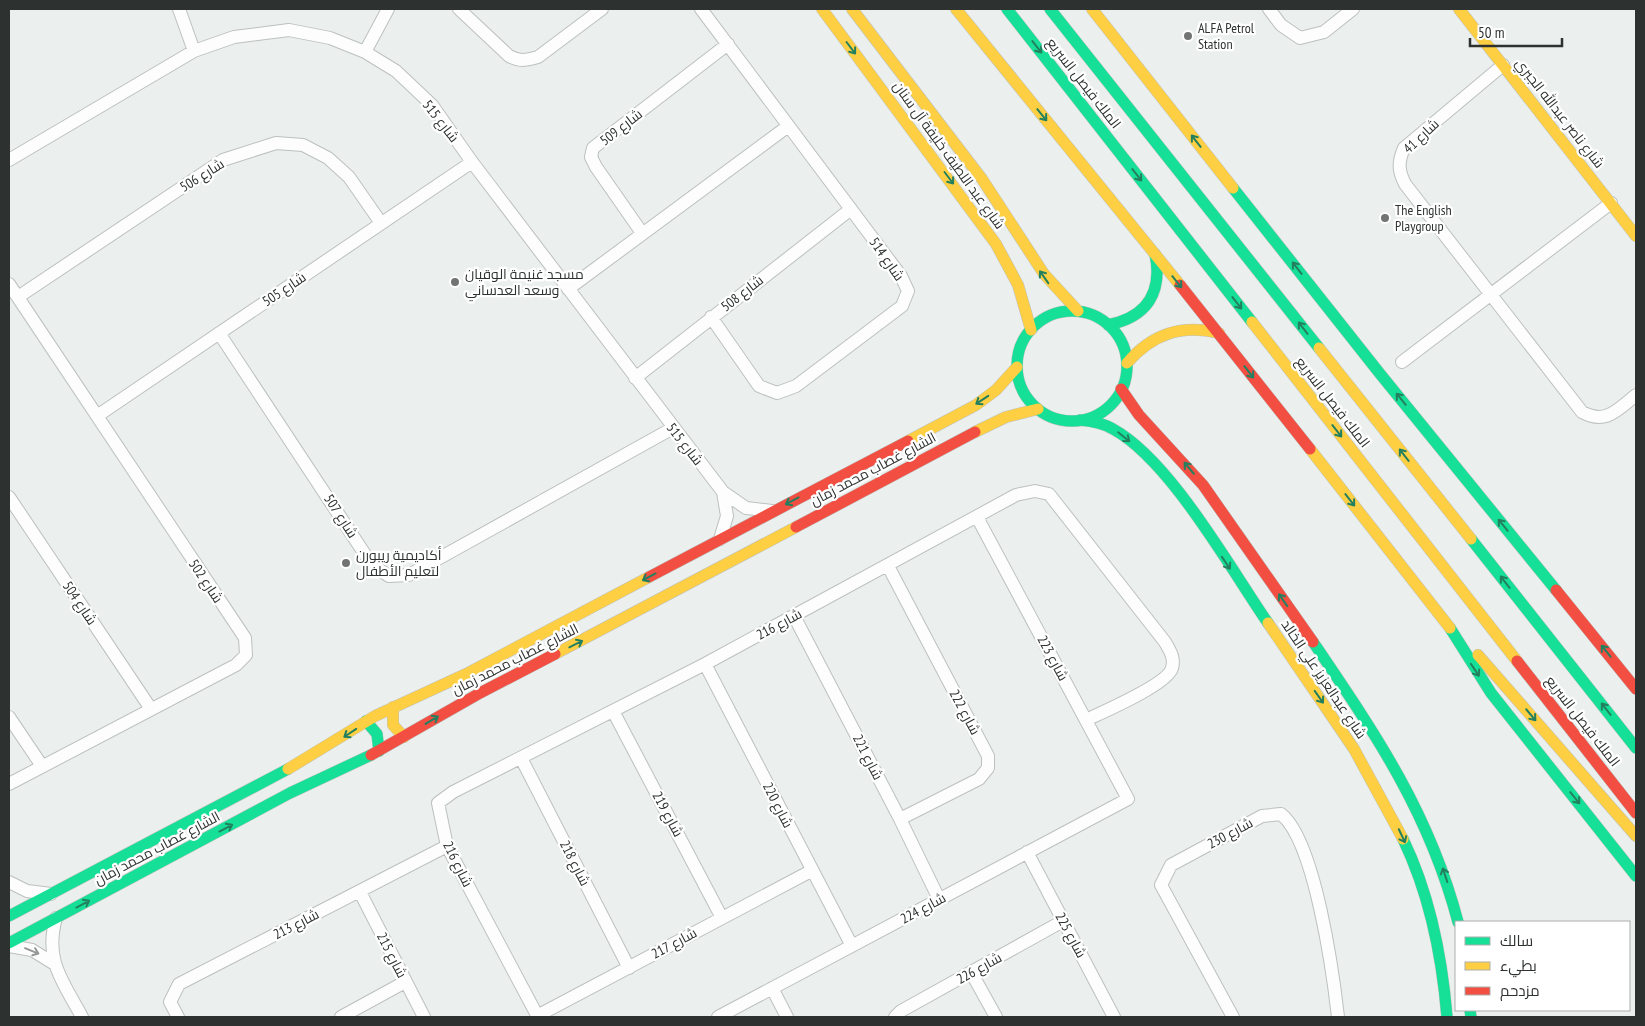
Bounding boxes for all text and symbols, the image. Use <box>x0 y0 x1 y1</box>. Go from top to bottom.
scale bar <box>1470 15 1562 47</box>
place label: ALFA Petrol Station <box>1198 19 1255 53</box>
text: 50 m <box>1478 23 1504 42</box>
marker: ALFA Petrol Station <box>1182 30 1194 42</box>
street label: الملك فيصل السريع <box>1043 34 1125 132</box>
one-way arrow <box>1032 40 1042 54</box>
one-way arrow <box>846 41 856 55</box>
street label: شارع ناصر عبدالله الجبري <box>1509 54 1608 173</box>
street label: شارع عبد اللطيف خليفة آل سنان <box>889 77 1009 233</box>
street label: شارع 515 <box>419 96 463 146</box>
street label: شارع 509 <box>596 105 646 149</box>
one-way arrow <box>1036 108 1047 121</box>
street label: شارع 41 <box>1399 115 1443 157</box>
one-way arrow <box>1190 134 1201 147</box>
street label: شارع 506 <box>176 154 228 196</box>
one-way arrow <box>1132 168 1143 181</box>
one-way arrow <box>943 171 954 184</box>
place label: The English Playgroup <box>1395 201 1452 235</box>
marker: The English Playgroup <box>1379 212 1391 224</box>
street label: شارع 514 <box>866 234 908 284</box>
one-way arrow <box>1291 262 1302 275</box>
place label: مسجد غنيمة الوقيان وسعد العدساني <box>465 265 584 302</box>
street label: شارع 505 <box>259 268 309 310</box>
one-way arrow <box>1039 270 1049 284</box>
street label: شارع 508 <box>717 271 767 315</box>
one-way arrow <box>1172 275 1183 288</box>
marker: مسجد غنيمة الوقيان وسعد العدساني <box>449 276 461 288</box>
one-way arrow <box>1232 296 1243 309</box>
one-way arrow <box>1297 321 1308 334</box>
street label: الملك فيصل السريع <box>1292 353 1374 451</box>
one-way arrow <box>1244 365 1255 378</box>
one-way arrow <box>1395 393 1406 406</box>
one-way arrow <box>976 396 990 406</box>
street label: شارع 515 <box>663 419 707 469</box>
one-way arrow <box>1332 424 1343 437</box>
street label: الشارع غصاب محمد زمان <box>807 428 939 510</box>
one-way arrow <box>1118 432 1131 443</box>
one-way arrow <box>1398 449 1409 462</box>
one-way arrow <box>1184 462 1195 475</box>
street label: شارع 507 <box>320 491 362 541</box>
one-way arrow <box>1344 493 1355 506</box>
one-way arrow <box>785 496 800 506</box>
one-way arrow <box>1498 519 1509 532</box>
place label: أكاديمية ريبورن لتعليم الأطفال <box>356 546 442 581</box>
street label: شارع 502 <box>185 556 227 606</box>
one-way arrow <box>1221 556 1231 570</box>
marker: أكاديمية ريبورن لتعليم الأطفال <box>340 557 352 569</box>
one-way arrow <box>641 572 656 582</box>
one-way arrow <box>1499 576 1510 589</box>
street label: شارع 504 <box>59 578 101 628</box>
one-way arrow <box>1278 594 1288 608</box>
street label: شارع 216 <box>753 605 805 643</box>
street label: شارع عبدالعزيز علي الخالد <box>1275 616 1371 744</box>
street label: الشارع غصاب محمد زمان <box>449 619 581 699</box>
street label: شارع 223 <box>1034 632 1072 684</box>
one-way arrow <box>568 639 583 648</box>
one-way arrow <box>1600 645 1611 658</box>
one-way arrow <box>1470 663 1480 677</box>
street label: الملك فيصل السريع <box>1542 672 1624 770</box>
street label: شارع 222 <box>946 686 984 738</box>
one-way arrow <box>1314 690 1324 704</box>
one-way arrow <box>1601 703 1612 716</box>
one-way arrow <box>1526 708 1537 721</box>
one-way arrow <box>424 714 439 724</box>
one-way arrow <box>343 728 357 738</box>
street label: شارع 221 <box>849 731 887 783</box>
street label: شارع 220 <box>759 779 797 831</box>
street label: شارع 219 <box>649 788 687 840</box>
one-way arrow <box>1569 791 1580 804</box>
street label: الشارع غصاب محمد زمان <box>91 807 223 889</box>
street label: شارع 230 <box>1204 814 1256 852</box>
one-way arrow <box>219 822 233 832</box>
one-way arrow <box>1397 828 1407 843</box>
street label: شارع 218 <box>556 837 594 889</box>
street label: شارع 216 <box>439 838 477 890</box>
one-way arrow <box>1440 868 1449 884</box>
street label: شارع 224 <box>897 889 949 927</box>
one-way arrow <box>75 899 90 908</box>
street label: شارع 213 <box>270 905 322 943</box>
street label: شارع 225 <box>1052 909 1090 961</box>
legend <box>1455 921 1630 1011</box>
street label: شارع 217 <box>648 924 700 962</box>
street label: شارع 215 <box>373 929 411 981</box>
text: سالك <box>1500 931 1533 950</box>
one-way arrow <box>24 947 40 956</box>
street label: شارع 226 <box>953 948 1005 988</box>
text: بطيء <box>1500 956 1537 978</box>
text: مزدحم <box>1500 981 1540 1001</box>

